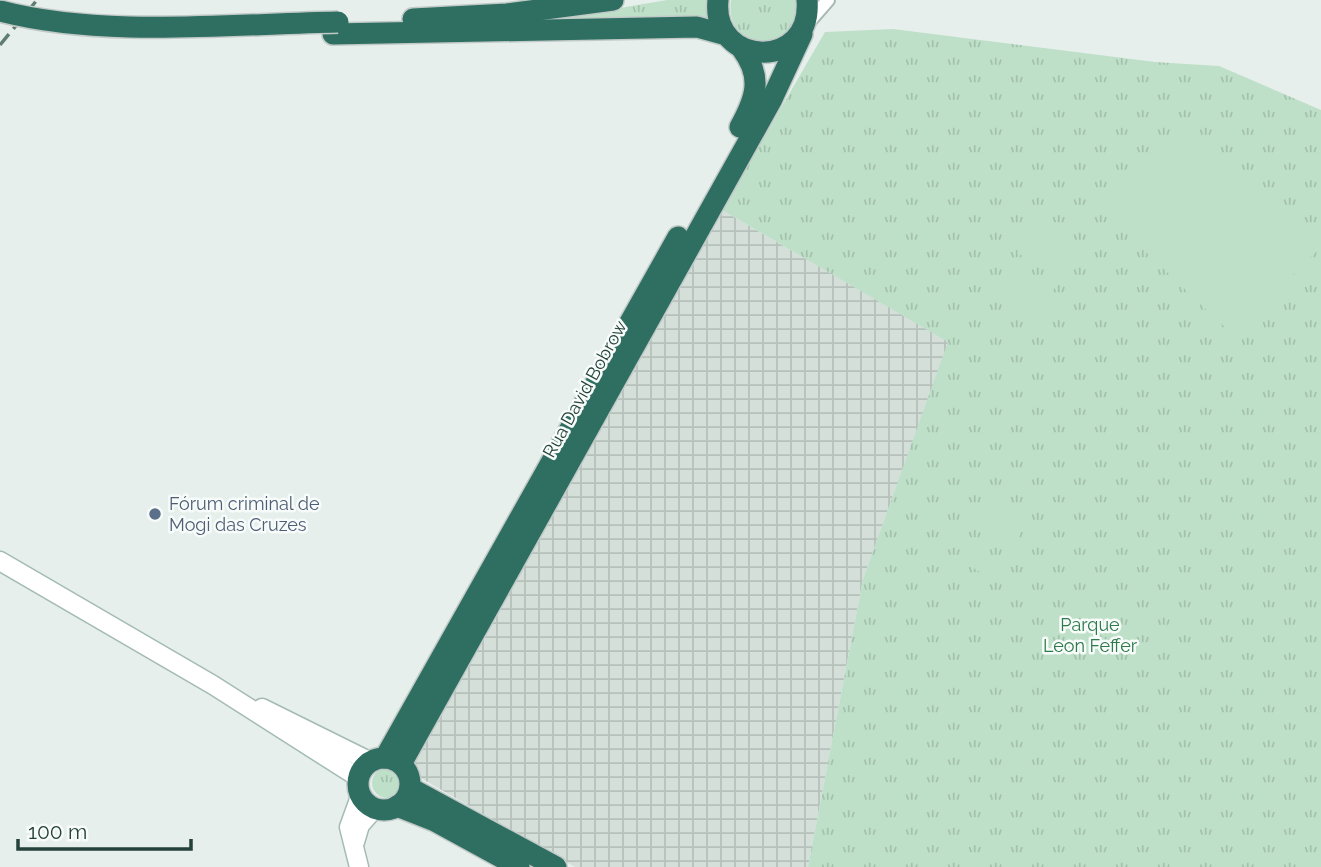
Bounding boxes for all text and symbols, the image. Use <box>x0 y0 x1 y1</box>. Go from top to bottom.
street label: Rua David Bobrow <box>538 316 631 461</box>
place label: Fórum criminal de Mogi das Cruzes <box>169 493 320 535</box>
marker: Fórum criminal de Mogi das Cruzes <box>147 506 163 522</box>
park label: Parque Leon Feffer <box>1043 614 1138 656</box>
scale bar <box>18 808 191 852</box>
text: 100 m <box>28 819 87 844</box>

